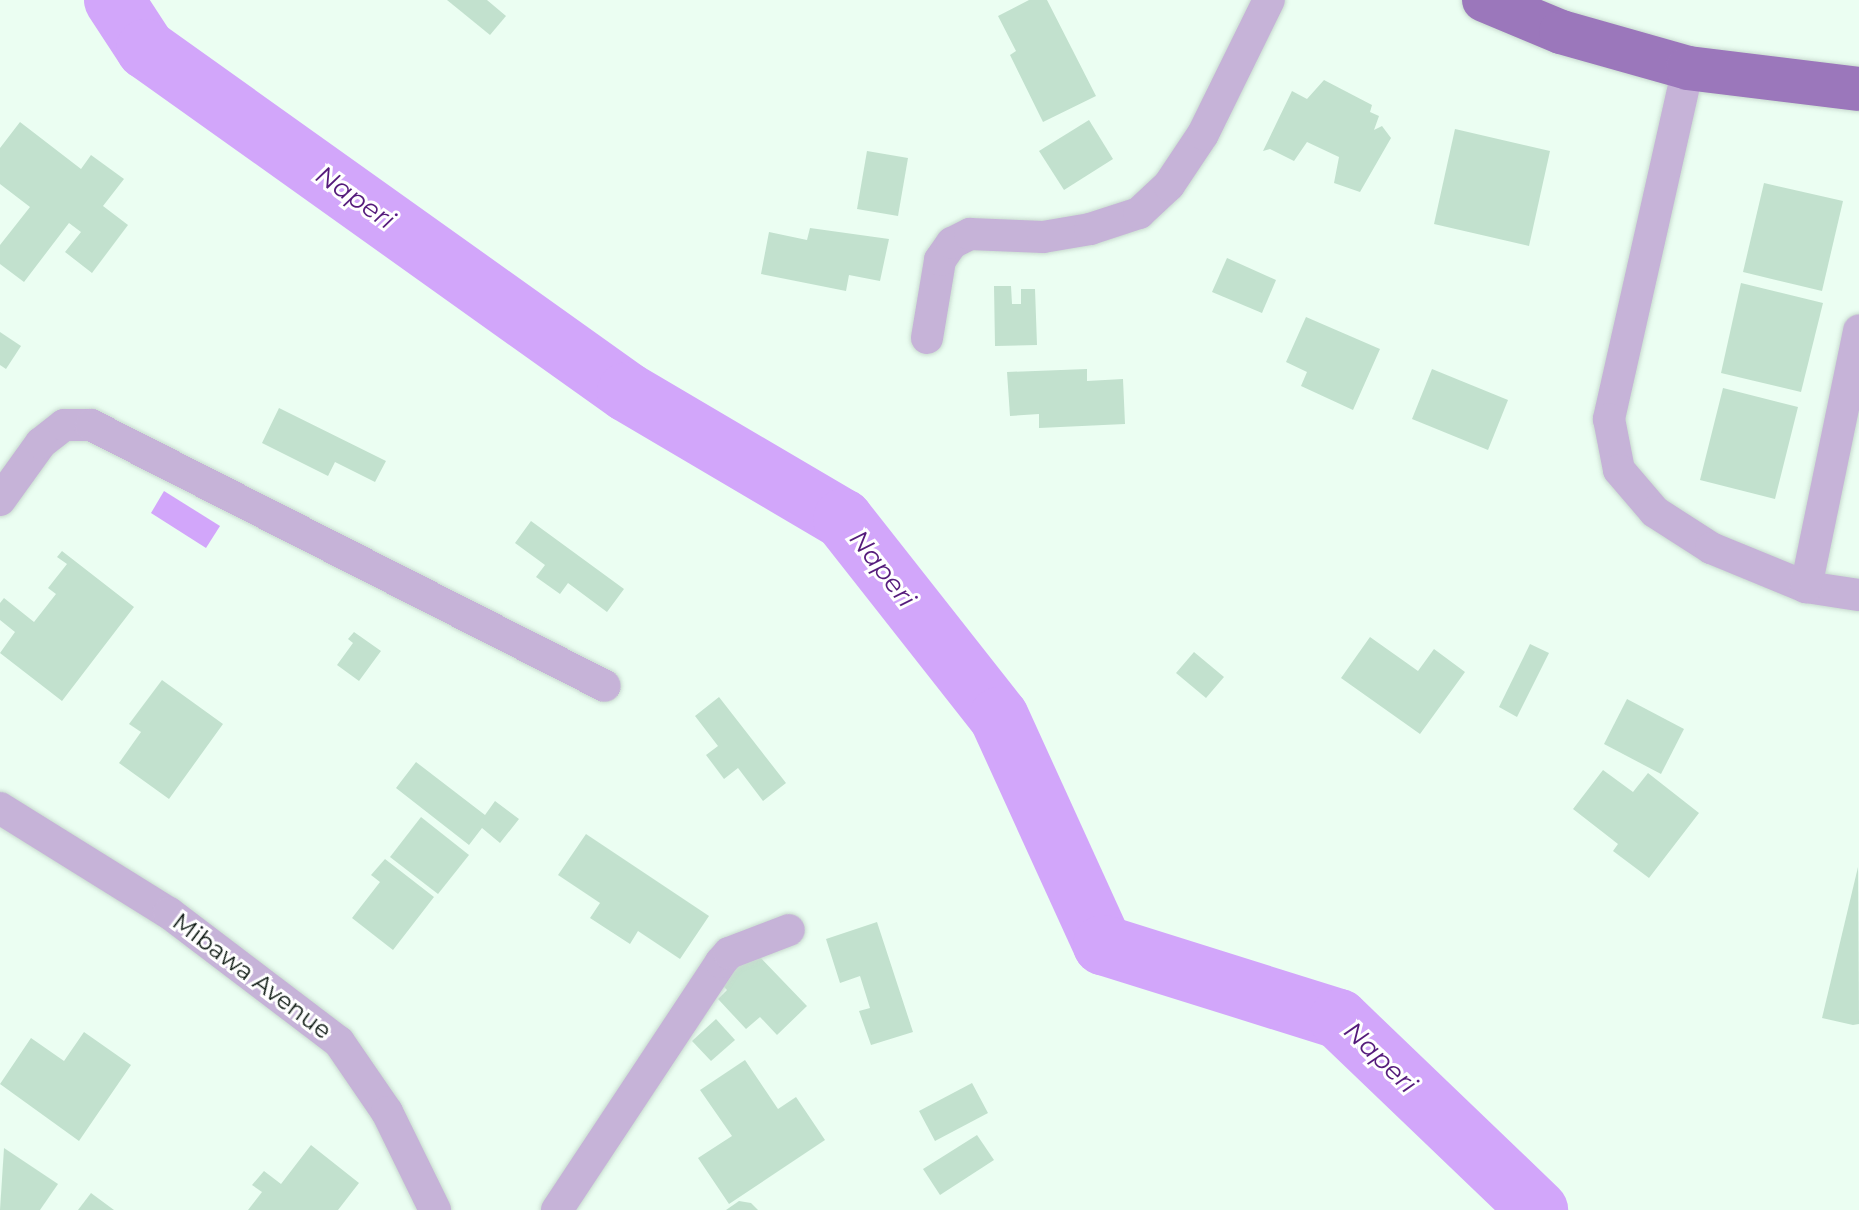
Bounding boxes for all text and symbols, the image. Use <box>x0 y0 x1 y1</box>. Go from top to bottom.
water label: Naperi <box>309 160 401 236</box>
water label: Naperi <box>842 524 922 614</box>
street label: Mibawa Avenue <box>167 907 337 1045</box>
water label: Naperi <box>1337 1016 1423 1100</box>

